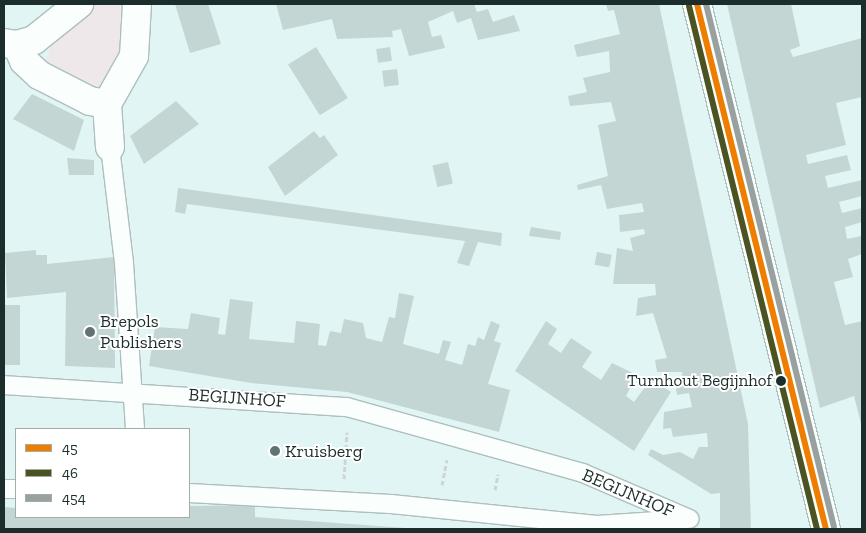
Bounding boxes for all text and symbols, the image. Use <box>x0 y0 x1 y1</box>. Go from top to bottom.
place label: Brepols Publishers <box>100 311 182 354</box>
marker: Brepols Publishers <box>84 326 96 338</box>
place label: Turnhout Begijnhof <box>627 371 772 391</box>
marker: Turnhout Begijnhof <box>776 376 786 386</box>
street label: BEGIJNHOF <box>188 384 286 412</box>
legend <box>15 428 190 518</box>
text: 45 <box>62 439 78 457</box>
place label: Kruisberg <box>285 440 363 462</box>
marker: Kruisberg <box>269 445 281 457</box>
text: 46 <box>62 464 78 482</box>
street label: BEGIJNHOF <box>579 464 677 522</box>
text: 454 <box>62 489 86 507</box>

